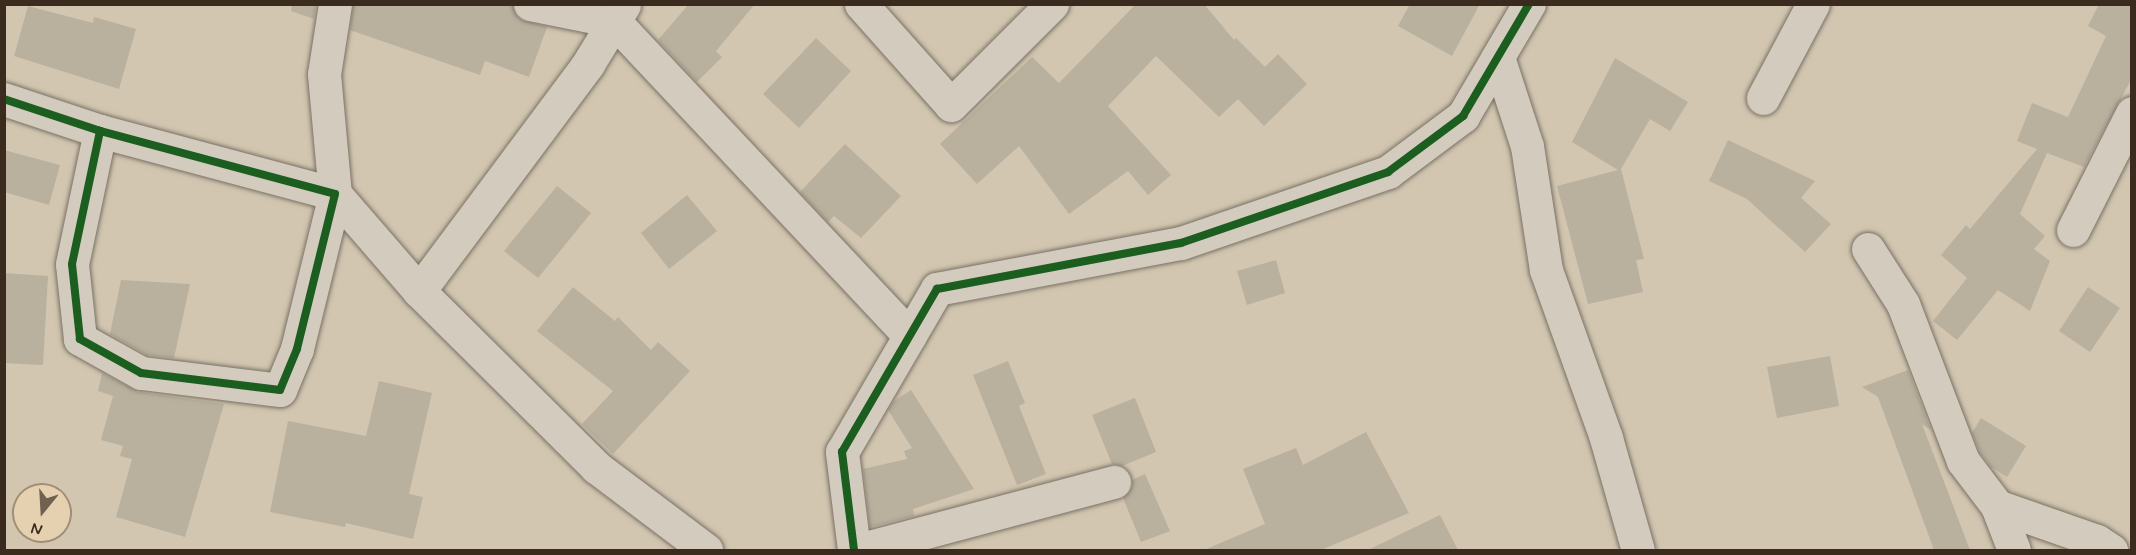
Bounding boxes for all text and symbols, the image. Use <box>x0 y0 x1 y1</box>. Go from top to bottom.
north arrow <box>12 483 72 543</box>
text: N <box>29 517 45 540</box>

